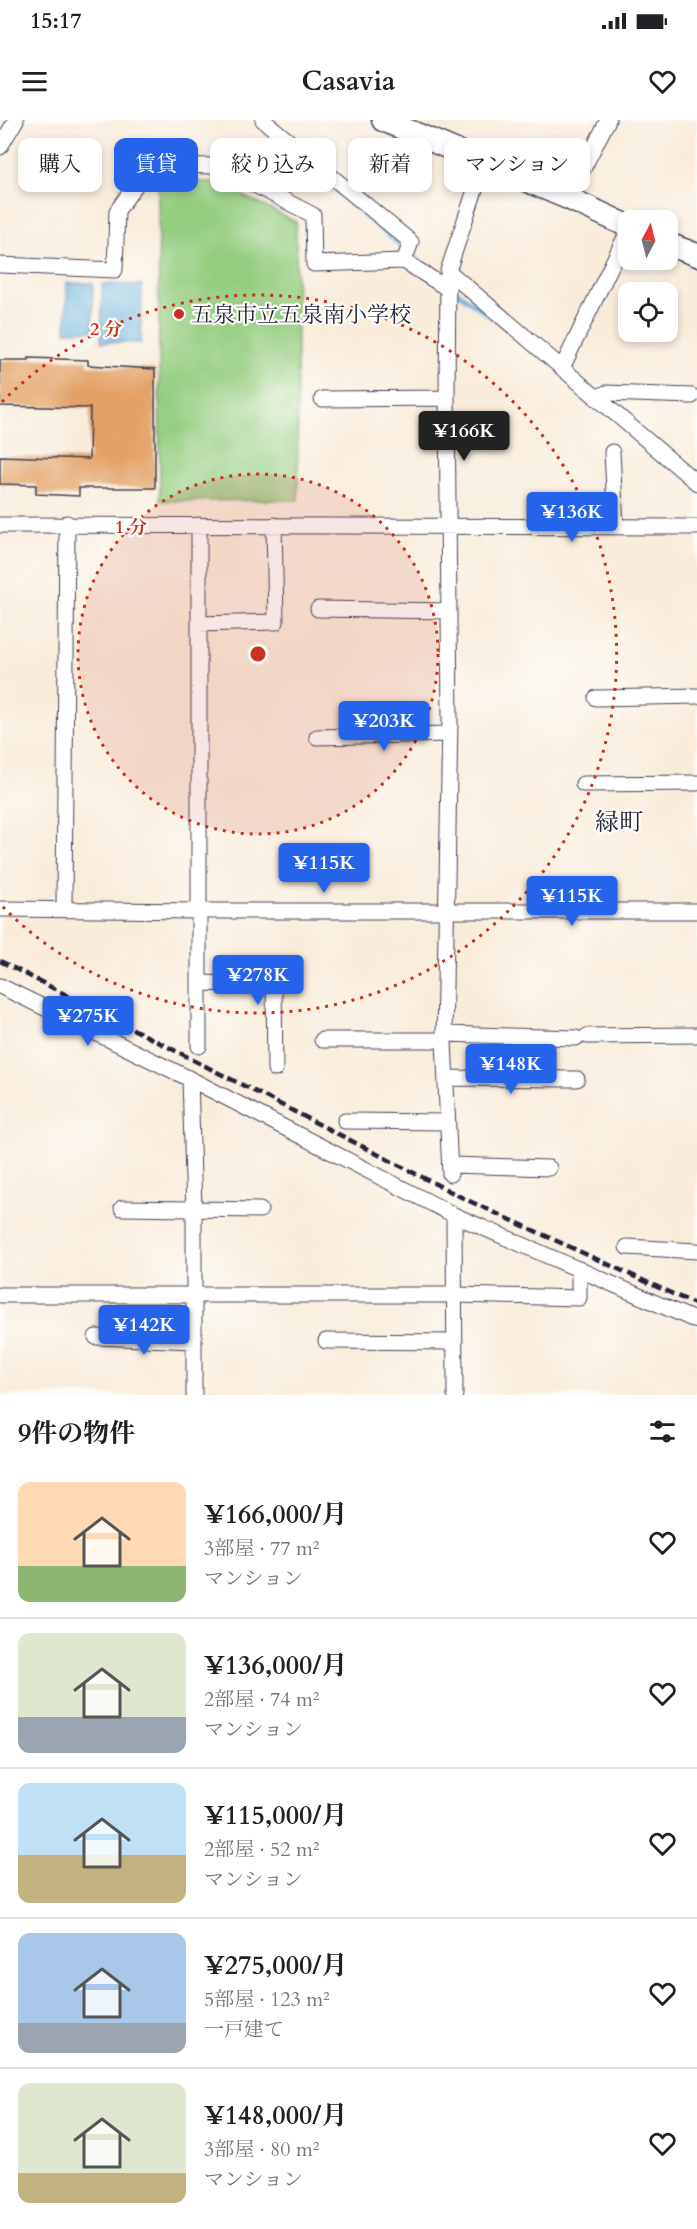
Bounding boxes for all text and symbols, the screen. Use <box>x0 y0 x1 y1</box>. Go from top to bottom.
text: 15:17 <box>30 6 81 36</box>
text: Casavia <box>302 63 395 100</box>
icon: menu <box>18 65 51 98</box>
icon: heart <box>646 65 679 98</box>
chip: 購入 <box>18 138 102 192</box>
chip: 賃貸 <box>114 138 198 192</box>
chip: 絞り込み <box>210 138 336 192</box>
chip: 新着 <box>348 138 432 192</box>
chip: マンション <box>444 138 590 192</box>
north arrow <box>618 210 678 270</box>
map controls <box>618 210 678 342</box>
button: locate <box>618 282 678 342</box>
place label: 五泉市立五泉南小学校 <box>191 300 411 330</box>
marker: 五泉市立五泉南小学校 <box>172 307 186 321</box>
text: 2 分 <box>90 317 122 342</box>
pin: ¥166K <box>422 411 506 462</box>
text: ¥166K <box>433 417 495 444</box>
pin: ¥136K <box>530 492 614 543</box>
text: ¥136K <box>541 498 603 525</box>
text: 1 分 <box>115 515 147 540</box>
centre of rings <box>248 644 268 664</box>
pin: ¥203K <box>342 701 426 752</box>
text: ¥203K <box>353 707 415 734</box>
district label: 緑町 <box>595 806 643 839</box>
pin: ¥115K <box>282 843 366 894</box>
text: ¥115K <box>293 849 355 876</box>
pin: ¥115K <box>530 876 614 927</box>
text: ¥115K <box>541 882 603 909</box>
pin: ¥278K <box>216 955 300 1006</box>
text: ¥278K <box>227 961 289 988</box>
pin: ¥275K <box>46 996 130 1047</box>
text: ¥275K <box>57 1002 119 1029</box>
pin: ¥148K <box>469 1044 553 1095</box>
text: ¥148K <box>480 1050 542 1077</box>
pin: ¥142K <box>102 1305 186 1356</box>
text: ¥142K <box>113 1311 175 1338</box>
icon: filters <box>646 1415 679 1448</box>
text: 9件の物件 <box>18 1416 135 1451</box>
text: ¥166,000/月 <box>204 1497 347 1532</box>
icon: home <box>66 1506 138 1578</box>
icon: heart <box>646 1526 679 1559</box>
text: 3部屋 · 77 m² <box>204 1535 320 1562</box>
text: マンション <box>204 1565 303 1592</box>
text: ¥136,000/月 <box>204 1648 347 1683</box>
icon: home <box>66 1657 138 1729</box>
icon: heart <box>646 1677 679 1710</box>
text: 2部屋 · 74 m² <box>204 1686 320 1713</box>
text: マンション <box>204 1716 303 1743</box>
text: ¥115,000/月 <box>204 1798 347 1833</box>
icon: home <box>66 1807 138 1879</box>
icon: heart <box>646 1827 679 1860</box>
text: 2部屋 · 52 m² <box>204 1836 320 1863</box>
text: マンション <box>204 1866 303 1893</box>
text: ¥275,000/月 <box>204 1948 347 1983</box>
icon: home <box>66 1957 138 2029</box>
icon: heart <box>646 1977 679 2010</box>
text: 5部屋 · 123 m² <box>204 1986 330 2013</box>
text: 一戸建て <box>204 2016 284 2043</box>
text: ¥148,000/月 <box>204 2098 347 2133</box>
icon: home <box>66 2107 138 2179</box>
icon: heart <box>646 2127 679 2160</box>
text: 3部屋 · 80 m² <box>204 2136 320 2163</box>
text: マンション <box>204 2166 303 2193</box>

